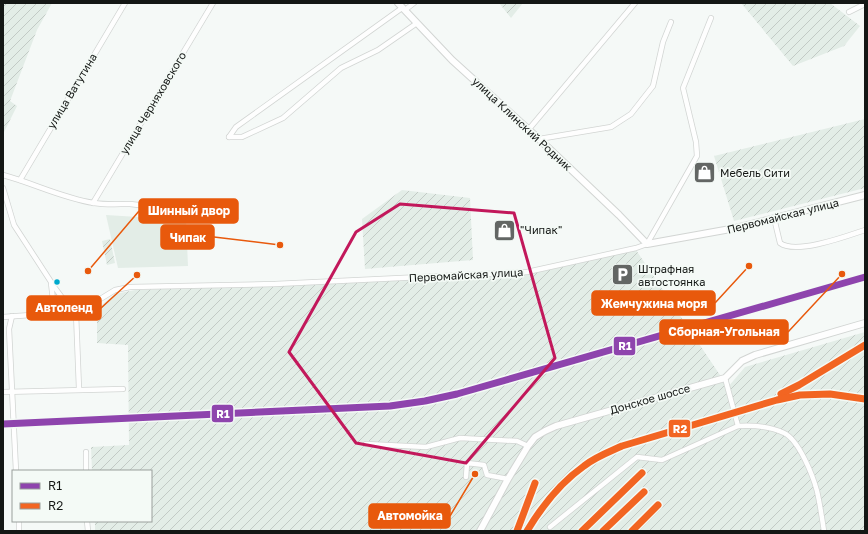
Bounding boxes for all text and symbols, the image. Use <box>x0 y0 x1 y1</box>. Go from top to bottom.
street label: улица Черняховского <box>117 49 189 156</box>
street label: улица Ватутина <box>44 51 99 131</box>
street label: улица Клинский Родник <box>470 74 575 174</box>
shop icon: Мебель Сити <box>691 160 717 186</box>
place label: Мебель Сити <box>720 166 790 179</box>
street label: Первомайская улица <box>726 195 840 236</box>
callout: Шинный двор <box>139 199 238 223</box>
text: Шинный двор <box>148 203 231 218</box>
shop icon: "Чипак" <box>492 217 518 243</box>
place label: "Чипак" <box>520 223 562 236</box>
callout: Чипак <box>161 225 214 249</box>
text: Чипак <box>170 230 206 245</box>
parking icon: Штрафная автостоянка <box>609 262 635 288</box>
place label: Штрафная автостоянка <box>638 262 706 288</box>
street label: Первомайская улица <box>408 265 524 284</box>
unlabelled marker <box>52 277 62 287</box>
callout: Жемчужина моря <box>592 291 715 315</box>
callout: Автоленд <box>27 296 101 320</box>
text: Жемчужина моря <box>601 296 707 311</box>
text: Автоленд <box>35 300 93 315</box>
callout: Сборная-Угольная <box>660 320 788 344</box>
text: Сборная-Угольная <box>668 324 780 339</box>
line badge: R1 <box>613 336 636 356</box>
text: R1 <box>618 339 632 352</box>
street label: Донское шоссе <box>608 381 692 416</box>
line badge: R1 <box>211 404 234 423</box>
text: R1 <box>216 407 230 420</box>
line badge: R2 <box>668 419 691 438</box>
text: R2 <box>673 422 687 435</box>
legend <box>12 470 152 522</box>
text: R1 <box>48 478 62 493</box>
text: R2 <box>48 498 63 513</box>
callout: Автомойка <box>369 504 450 528</box>
text: Автомойка <box>377 508 443 523</box>

